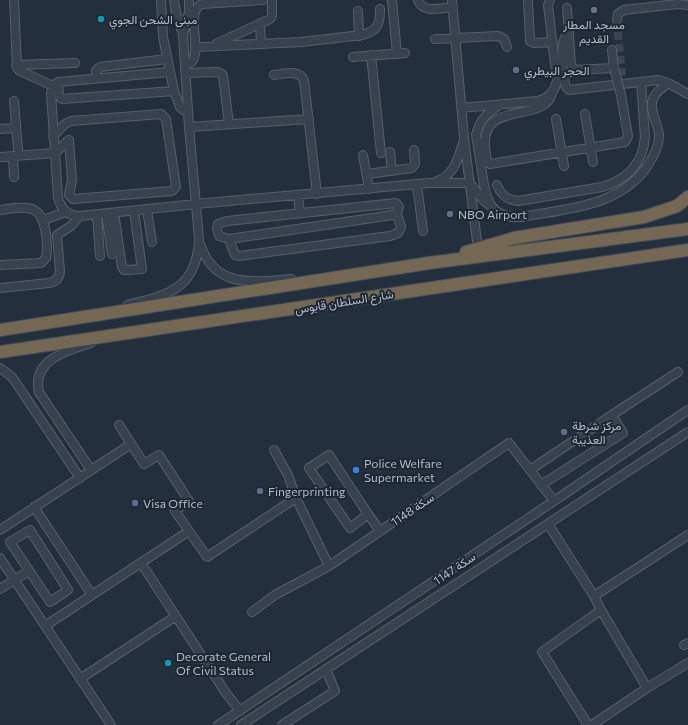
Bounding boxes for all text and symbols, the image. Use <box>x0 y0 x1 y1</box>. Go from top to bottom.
marker: مسجد المطار القديم <box>589 5 599 15</box>
place label: مبنى الشحن الجوي <box>109 12 197 30</box>
marker: مبنى الشحن الجوي <box>96 14 106 24</box>
place label: مسجد المطار القديم <box>562 17 625 47</box>
place label: الحجر البيطري <box>524 63 590 81</box>
marker: الحجر البيطري <box>511 65 521 75</box>
place label: NBO Airport <box>458 207 527 221</box>
marker: NBO Airport <box>445 209 455 219</box>
street label: شارع السلطان قابوس <box>294 286 395 319</box>
place label: مركز شرطة العذيبة <box>572 418 621 447</box>
marker: مركز شرطة العذيبة <box>559 427 569 437</box>
place label: Police Welfare Supermarket <box>364 456 442 484</box>
marker: Police Welfare Supermarket <box>351 465 361 475</box>
place label: Fingerprinting <box>268 484 346 498</box>
marker: Fingerprinting <box>255 486 265 496</box>
street label: سكة 1148 <box>388 490 436 528</box>
place label: Visa Office <box>143 496 203 510</box>
marker: Visa Office <box>130 498 140 508</box>
street label: سكة 1147 <box>430 549 478 587</box>
place label: Decorate General Of Civil Status <box>176 649 271 677</box>
marker: Decorate General Of Civil Status <box>163 658 173 668</box>

